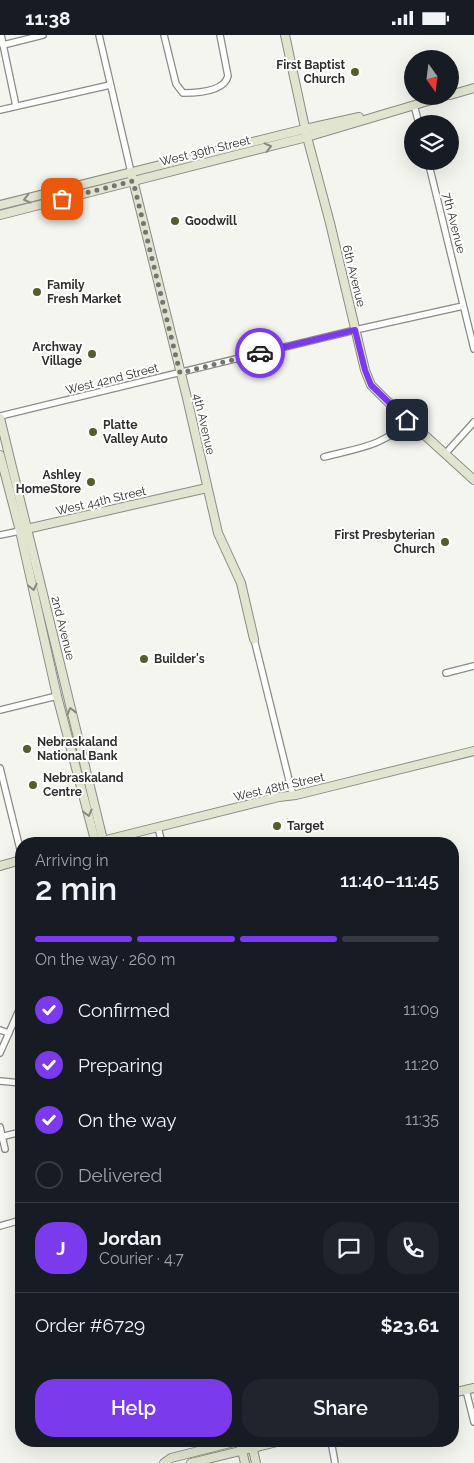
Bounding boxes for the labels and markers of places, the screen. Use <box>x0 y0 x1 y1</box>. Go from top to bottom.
place label: First Baptist Church <box>276 58 345 86</box>
marker: First Baptist Church <box>349 66 361 78</box>
pin <box>41 178 83 220</box>
place label: Goodwill <box>185 214 237 228</box>
marker: Goodwill <box>169 215 181 227</box>
place label: Family Fresh Market <box>47 278 122 306</box>
marker: Family Fresh Market <box>31 286 43 298</box>
place label: Archway Village <box>32 340 82 368</box>
marker: Archway Village <box>86 348 98 360</box>
pin <box>386 399 428 441</box>
place label: Platte Valley Auto <box>103 418 168 446</box>
marker: Platte Valley Auto <box>87 426 99 438</box>
place label: Ashley HomeStore <box>16 468 81 496</box>
marker: Ashley HomeStore <box>85 476 97 488</box>
place label: First Presbyterian Church <box>334 528 435 556</box>
marker: First Presbyterian Church <box>439 536 451 548</box>
place label: Builder's <box>154 652 205 666</box>
marker: Builder's <box>138 653 150 665</box>
place label: Nebraskaland National Bank <box>37 735 118 763</box>
marker: Nebraskaland National Bank <box>21 743 33 755</box>
place label: Nebraskaland Centre <box>43 771 124 799</box>
marker: Nebraskaland Centre <box>27 779 39 791</box>
place label: Target <box>287 819 325 833</box>
marker: Target <box>271 820 283 832</box>

